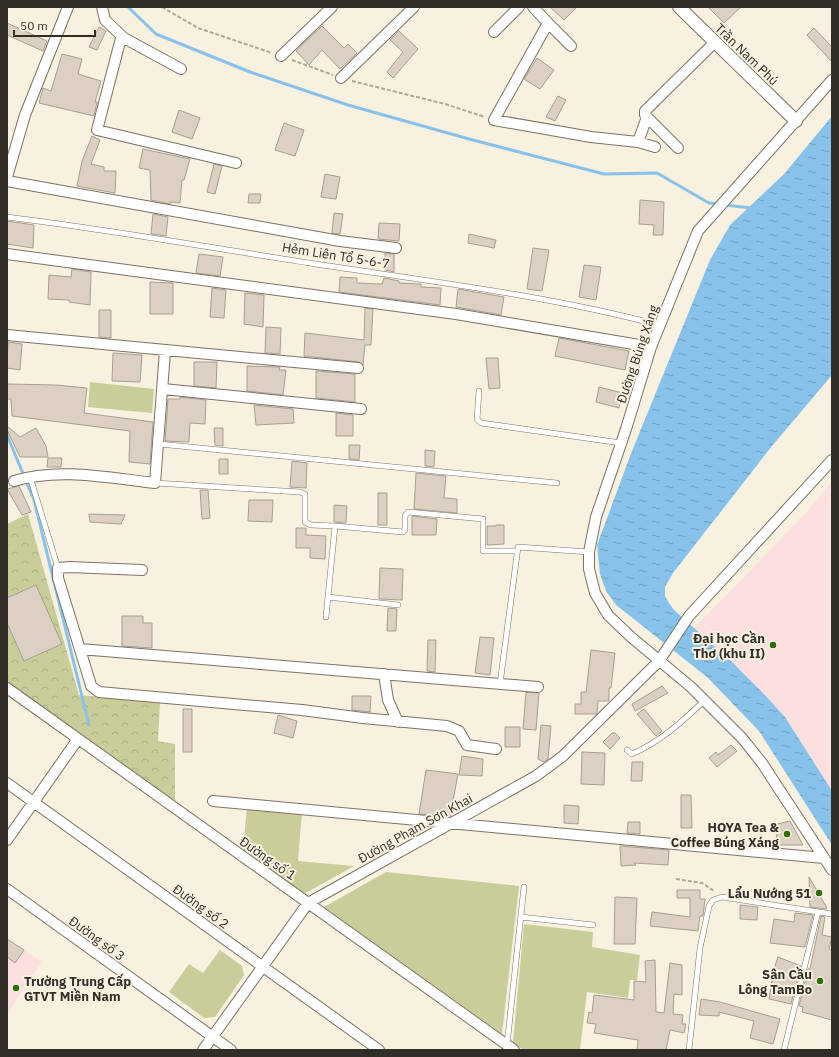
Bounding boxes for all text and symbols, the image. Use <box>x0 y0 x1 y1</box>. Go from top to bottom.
scale bar <box>14 12 95 38</box>
text: 50 m <box>20 18 48 33</box>
street label: Trần Nam Phú <box>711 20 782 89</box>
street label: Hẻm Liên Tổ 5-6-7 <box>281 239 391 272</box>
street label: Đường Búng Xáng <box>613 303 662 406</box>
place label: Đại học Cần Thơ (khu II) <box>693 630 765 662</box>
marker: Đại học Cần Thơ (khu II) <box>768 640 778 650</box>
street label: Đường Phạm Sơn Khai <box>355 790 476 867</box>
place label: HOYA Tea & Coffee Búng Xáng <box>671 819 780 851</box>
marker: HOYA Tea & Coffee Búng Xáng <box>782 829 792 839</box>
street label: Đường số 1 <box>236 833 299 884</box>
street label: Đường số 2 <box>169 880 232 932</box>
place label: Lẩu Nướng 51 <box>728 885 811 902</box>
marker: Lẩu Nướng 51 <box>814 888 824 898</box>
street label: Đường số 3 <box>65 912 128 964</box>
place label: Sân Cầu Lông TamBo <box>738 966 812 998</box>
place label: Trường Trung Cấp GTVT Miền Nam <box>24 973 131 1005</box>
marker: Sân Cầu Lông TamBo <box>815 976 825 986</box>
marker: Trường Trung Cấp GTVT Miền Nam <box>11 983 21 993</box>

